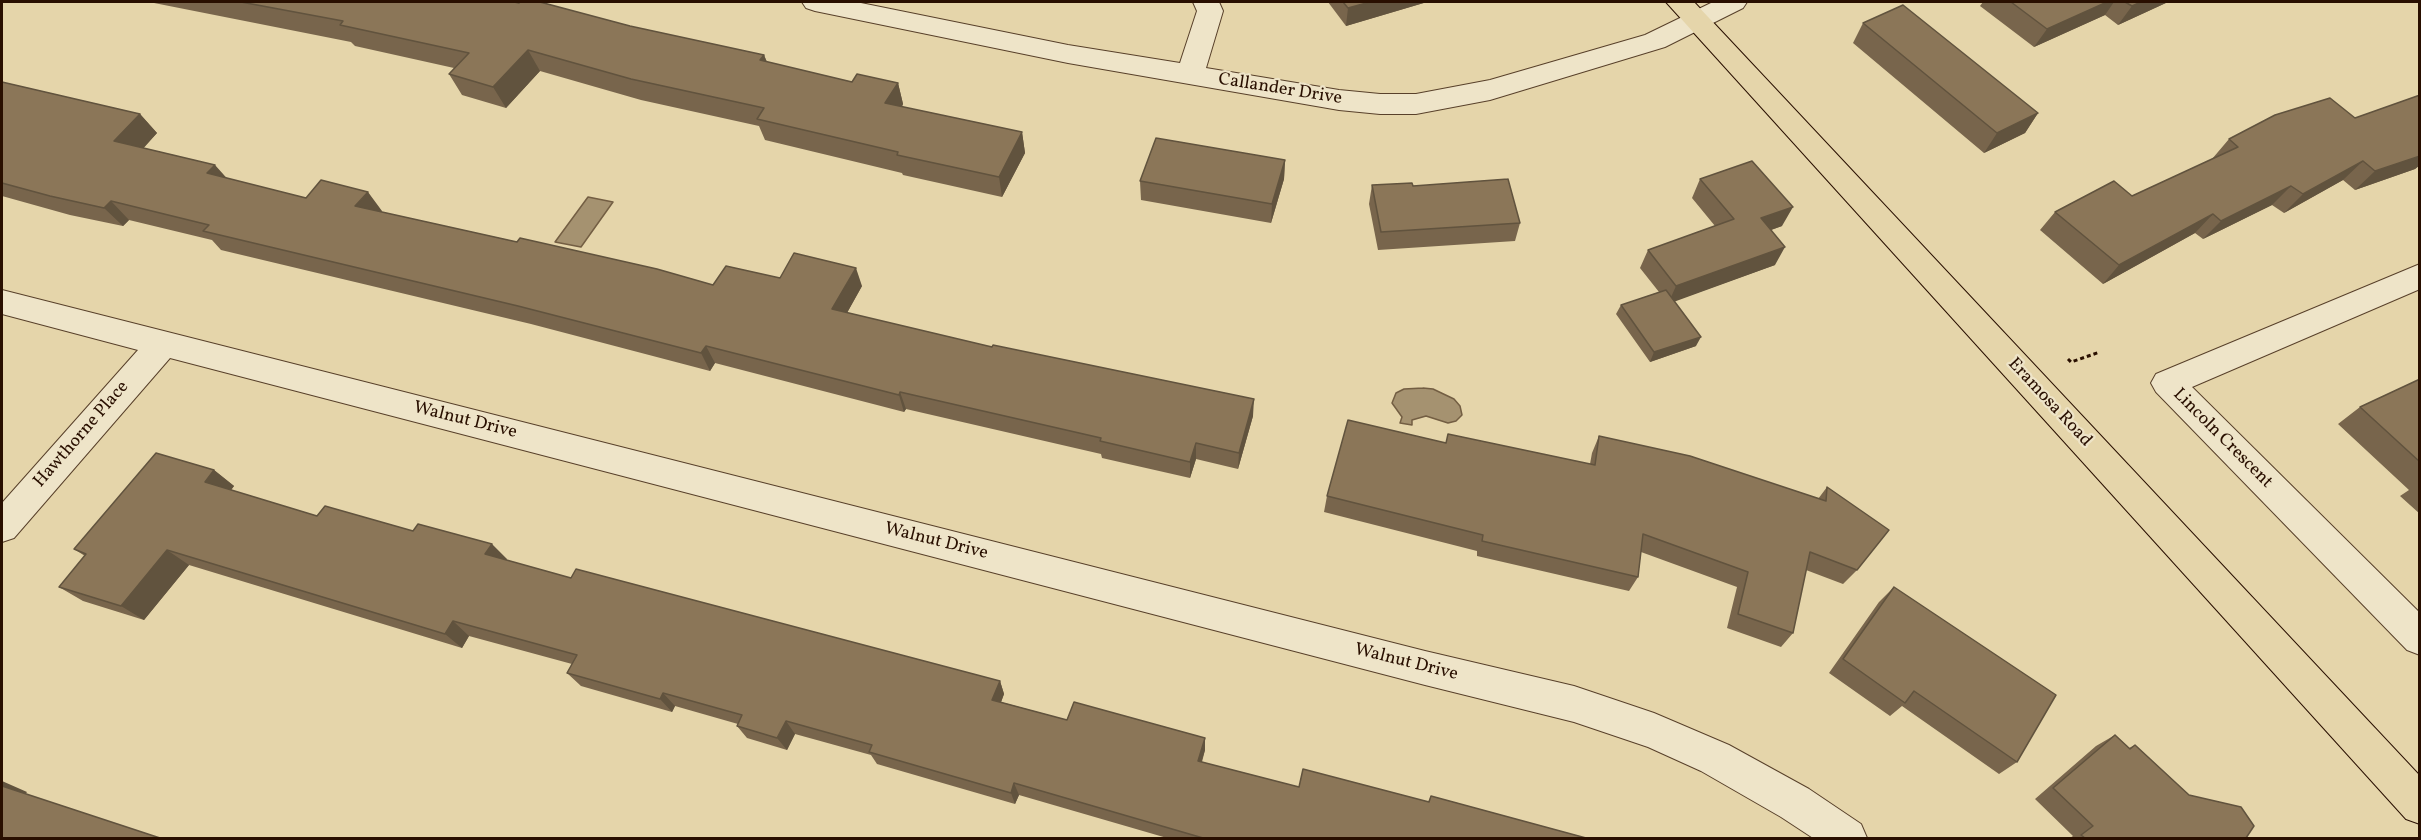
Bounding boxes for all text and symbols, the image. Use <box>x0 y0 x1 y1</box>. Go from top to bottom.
street label: Callander Drive <box>1217 70 1343 110</box>
street label: Eramosa Road <box>2002 354 2096 452</box>
street label: Hawthorne Place <box>30 377 134 493</box>
street label: Lincoln Crescent <box>2167 384 2277 494</box>
street label: Walnut Drive <box>411 398 519 444</box>
street label: Walnut Drive <box>882 519 990 565</box>
street label: Walnut Drive <box>1352 640 1460 686</box>

